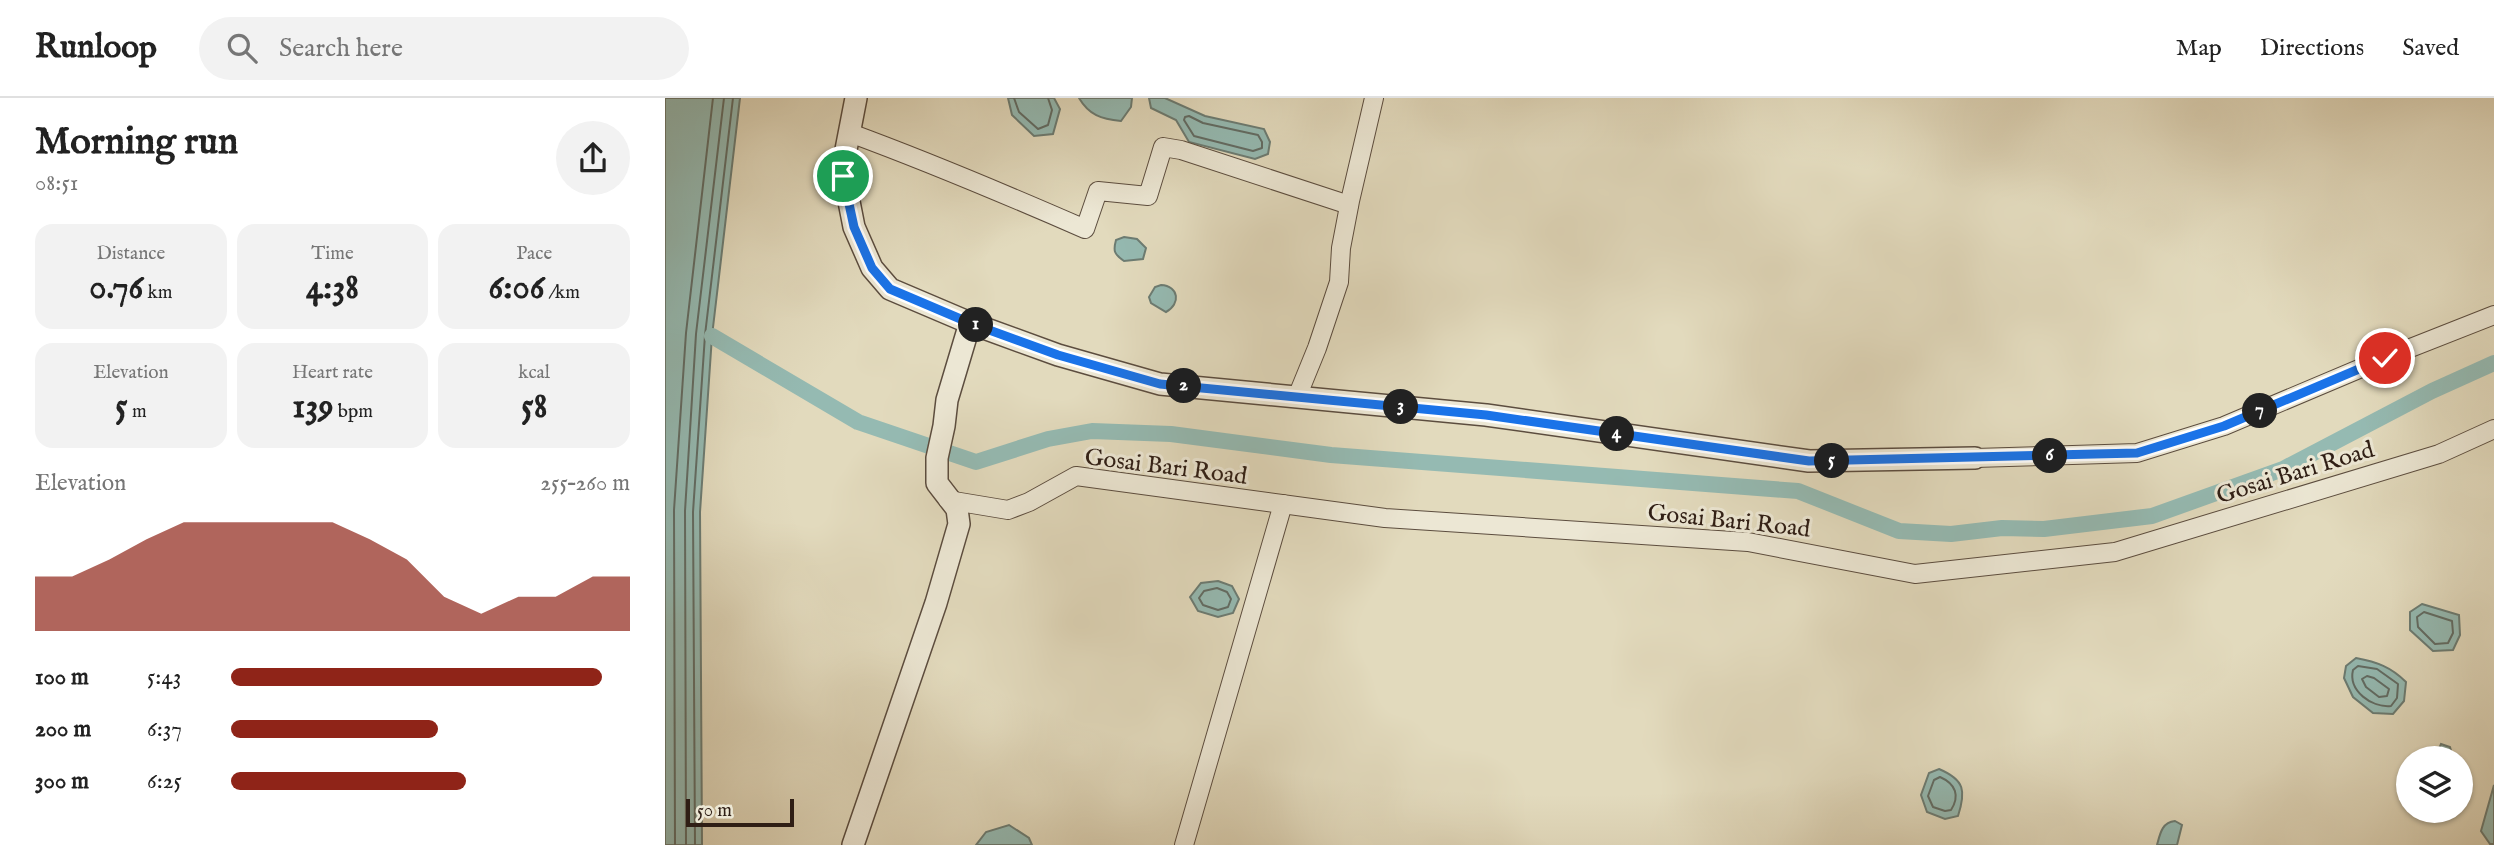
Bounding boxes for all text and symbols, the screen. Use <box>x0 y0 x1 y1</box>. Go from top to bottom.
search box <box>199 17 689 80</box>
text: Runloop <box>35 27 157 69</box>
icon: search <box>223 29 261 67</box>
text: Search here <box>279 32 403 65</box>
text: Map <box>2176 33 2222 64</box>
text: Directions <box>2260 33 2364 64</box>
text: Saved <box>2402 33 2459 64</box>
text: Morning run <box>35 119 238 167</box>
button: share <box>556 121 630 195</box>
pin <box>813 146 873 206</box>
icon: arrive <box>824 157 862 195</box>
text: 08:51 <box>35 169 78 198</box>
text: Distance <box>96 242 165 266</box>
text: Time <box>311 242 354 266</box>
text: Pace <box>516 242 552 266</box>
text: 0.76 <box>89 266 143 311</box>
text: 4:38 <box>306 266 359 311</box>
text: 6:06 <box>488 266 544 311</box>
text: km <box>143 281 172 305</box>
text: /km <box>544 281 580 305</box>
pin: 1 <box>959 308 993 342</box>
text: 1 <box>972 312 979 336</box>
pin <box>2355 328 2415 388</box>
icon: check <box>2366 339 2404 377</box>
text: Elevation <box>93 361 169 385</box>
text: Heart rate <box>292 361 373 385</box>
text: kcal <box>518 361 550 385</box>
pin: 2 <box>1167 368 1201 404</box>
text: 2 <box>1179 373 1188 397</box>
text: 5 <box>115 385 128 430</box>
text: 139 <box>292 385 334 430</box>
text: 58 <box>521 385 547 430</box>
pin: 3 <box>1383 390 1419 424</box>
text: 3 <box>1397 394 1404 418</box>
pin: 7 <box>2243 394 2277 428</box>
text: 7 <box>2255 398 2264 422</box>
text: m <box>128 400 147 424</box>
text: bpm <box>334 400 373 424</box>
pin: 4 <box>1599 416 1635 452</box>
text: 4 <box>1612 421 1621 445</box>
street label: Gosai Bari Road <box>2213 435 2378 512</box>
pin: 6 <box>2033 438 2067 474</box>
street label: Gosai Bari Road <box>1083 442 1249 493</box>
text: 6 <box>2045 443 2054 467</box>
pin: 5 <box>1815 444 1849 478</box>
text: 5 <box>1828 448 1835 472</box>
text: Elevation <box>35 469 126 498</box>
text: 255–260 m <box>540 469 630 498</box>
street label: Gosai Bari Road <box>1646 498 1812 545</box>
text: 100 m <box>35 663 89 692</box>
text: 5:43 <box>147 663 181 692</box>
text: 200 m <box>35 715 91 744</box>
text: 6:37 <box>147 715 182 744</box>
map controls <box>2396 746 2473 823</box>
button: layers <box>2396 746 2473 823</box>
text: 300 m <box>35 767 89 796</box>
text: 6:25 <box>147 767 182 796</box>
scale bar <box>686 796 795 828</box>
text: 50 m <box>697 799 732 823</box>

